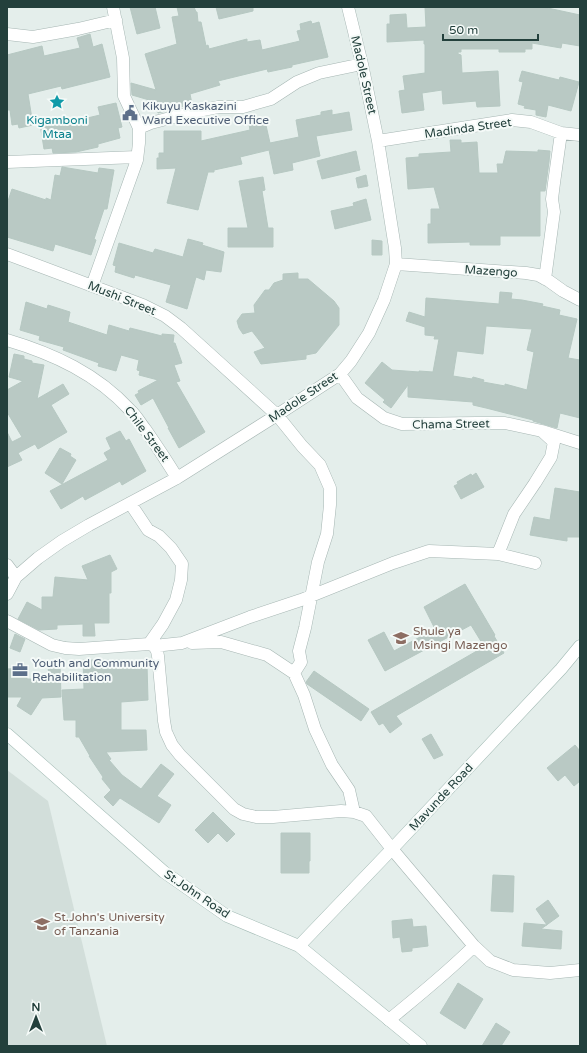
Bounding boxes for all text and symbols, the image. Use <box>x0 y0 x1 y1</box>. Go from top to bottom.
scale bar <box>443 16 538 42</box>
text: 50 m <box>449 23 478 37</box>
street label: Madole Street <box>348 34 380 116</box>
place icon: Kigamboni Mtaa <box>48 93 66 111</box>
place label: Kikuyu Kaskazini Ward Executive Office <box>142 99 269 127</box>
public building icon: Kikuyu Kaskazini Ward Executive Office <box>121 104 139 122</box>
place label: Kigamboni Mtaa <box>26 113 88 141</box>
street label: Madinda Street <box>423 115 513 141</box>
street label: Mazengo <box>464 262 518 280</box>
street label: Mushi Street <box>86 278 158 318</box>
street label: Madole Street <box>266 368 341 425</box>
street label: Chile Street <box>122 403 173 465</box>
street label: Chama Street <box>412 416 490 432</box>
place label: Shule ya Msingi Mazengo <box>413 624 507 652</box>
school or university icon: Shule ya Msingi Mazengo <box>392 629 410 647</box>
place label: Youth and Community Rehabilitation <box>32 656 160 684</box>
office icon: Youth and Community Rehabilitation <box>11 661 29 679</box>
street label: Mavunde Road <box>406 760 476 834</box>
street label: St.John Road <box>162 867 232 921</box>
place label: St.John's University of Tanzania <box>54 910 165 938</box>
school or university icon: St.John's University of Tanzania <box>33 915 51 933</box>
north arrow <box>16 997 56 1037</box>
text: N <box>32 1001 40 1014</box>

